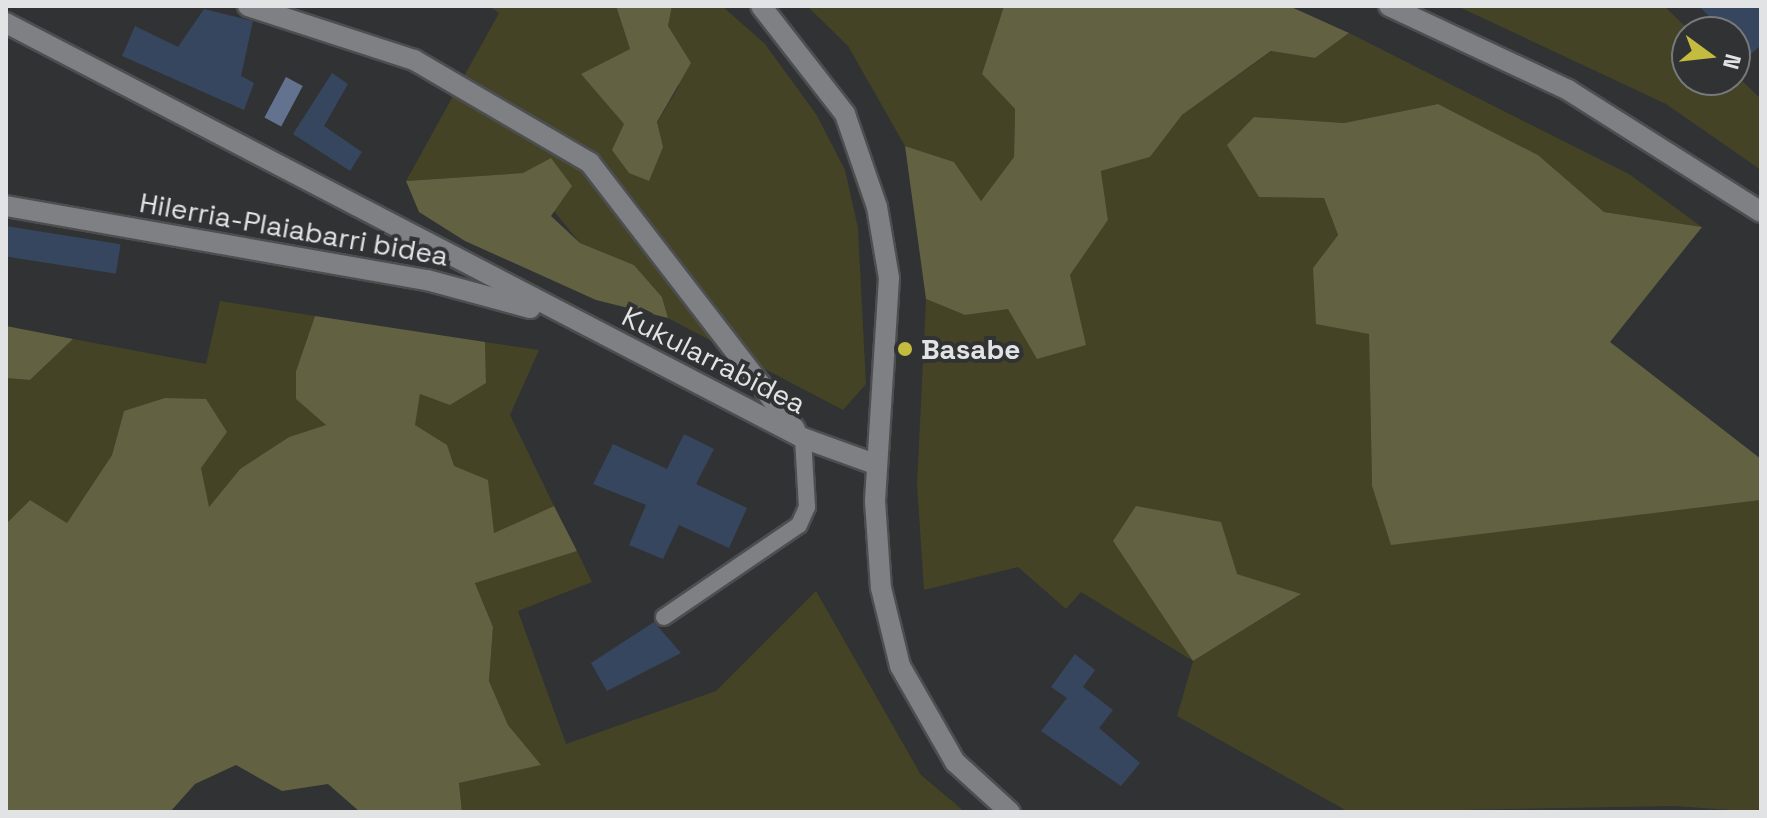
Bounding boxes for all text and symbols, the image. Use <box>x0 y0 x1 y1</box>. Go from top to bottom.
north arrow <box>1671 16 1751 96</box>
text: N <box>1717 51 1748 72</box>
street label: Hilerria-Plaiabarri bidea <box>137 185 451 273</box>
street label: Kukularrabidea <box>617 299 811 421</box>
place label: Basabe <box>921 332 1020 366</box>
marker: Basabe <box>896 340 914 358</box>

